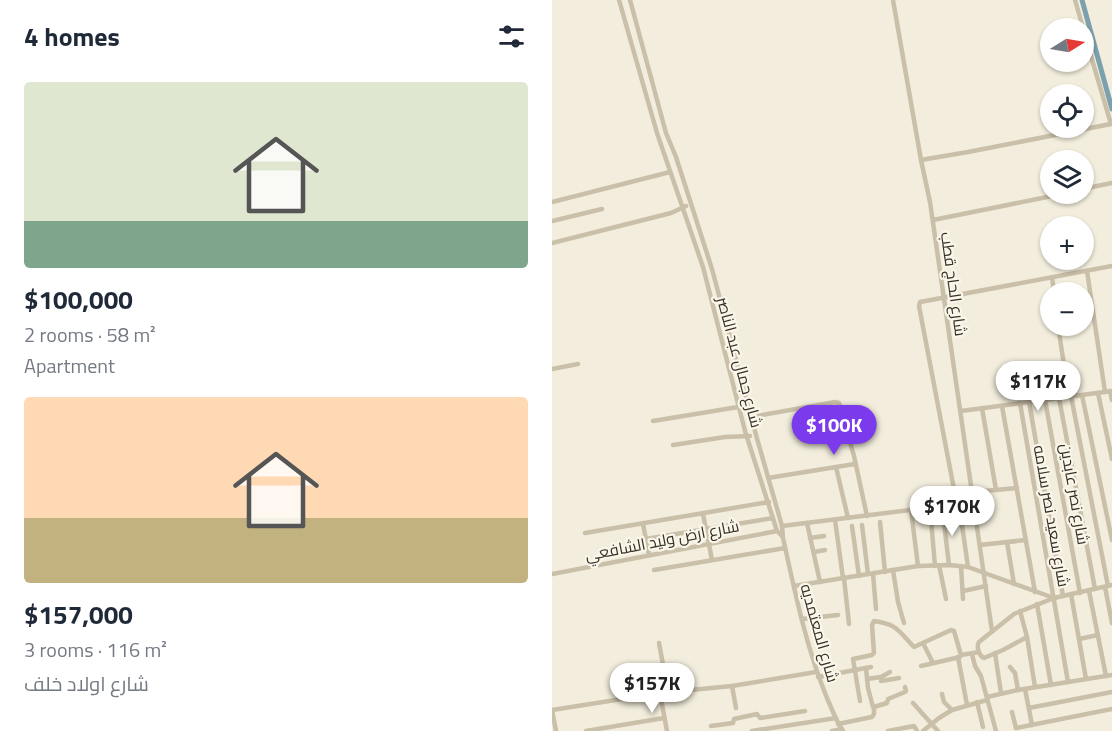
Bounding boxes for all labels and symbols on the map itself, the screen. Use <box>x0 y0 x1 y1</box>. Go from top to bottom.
north arrow <box>1040 18 1094 72</box>
street label: شارع الحاج قطب <box>935 230 973 338</box>
street label: شارع جمال عبد الناصر <box>711 293 769 430</box>
pin: $117K <box>996 361 1080 412</box>
pin: $100K <box>792 405 876 456</box>
street label: شارع نصر عابدين <box>1054 441 1096 547</box>
street label: شارع سعيد نصر سلامه <box>1028 443 1076 589</box>
pin: $170K <box>910 486 994 537</box>
street label: شارع ارض وليد الشافعي <box>583 513 742 569</box>
street label: شارع المعتمديه <box>794 581 846 685</box>
pin: $157K <box>610 663 694 714</box>

